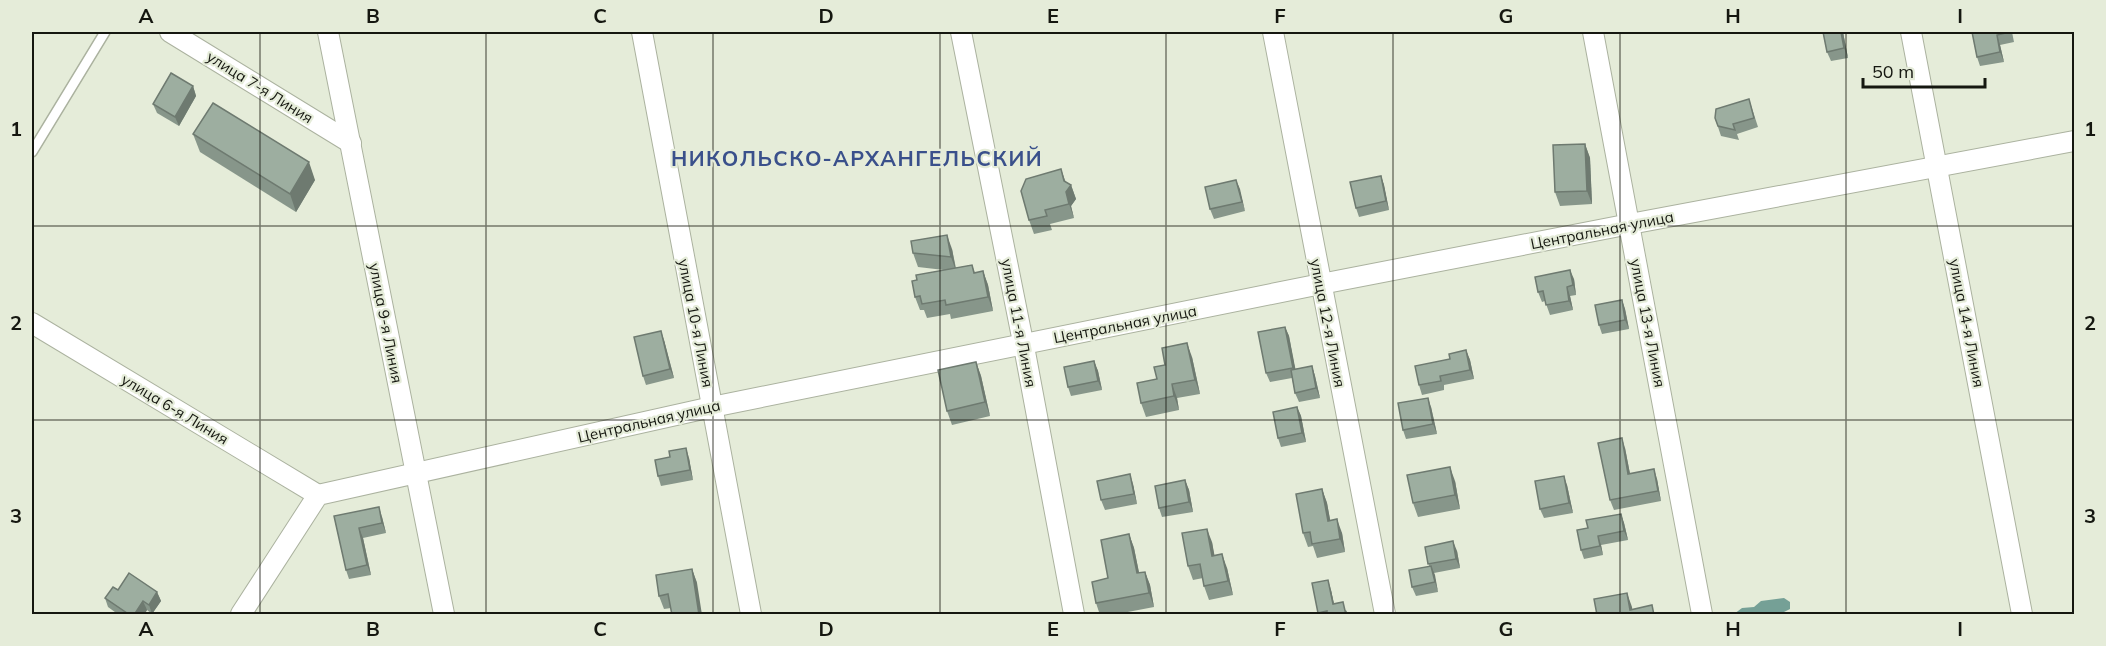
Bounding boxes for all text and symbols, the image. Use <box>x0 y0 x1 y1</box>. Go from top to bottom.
text: A <box>139 3 154 28</box>
text: B <box>366 3 380 28</box>
text: C <box>593 3 607 28</box>
text: D <box>818 3 834 28</box>
text: E <box>1047 3 1059 28</box>
text: F <box>1274 3 1286 28</box>
text: G <box>1499 3 1513 28</box>
text: H <box>1725 3 1741 28</box>
text: I <box>1957 3 1963 28</box>
street label: улица 7-я Линия <box>203 47 317 127</box>
scale bar <box>1863 51 1984 89</box>
text: 50 m <box>1872 60 1914 83</box>
text: 1 <box>10 116 22 141</box>
text: 1 <box>2084 116 2096 141</box>
district label: НИКОЛЬСКО-АРХАНГЕЛЬСКИЙ <box>671 145 1043 171</box>
street label: Центральная улица <box>1529 207 1675 253</box>
street label: улица 10-я Линия <box>674 257 718 389</box>
street label: улица 11-я Линия <box>997 257 1041 389</box>
street label: улица 12-я Линия <box>1306 257 1350 389</box>
street label: улица 13-я Линия <box>1626 257 1670 389</box>
street label: улица 14-я Линия <box>1945 257 1989 389</box>
street label: улица 9-я Линия <box>365 261 407 385</box>
street label: Центральная улица <box>1052 301 1198 347</box>
text: 2 <box>10 310 22 335</box>
text: 2 <box>2084 310 2096 335</box>
street label: улица 6-я Линия <box>118 370 232 448</box>
street label: Центральная улица <box>576 395 722 447</box>
text: 3 <box>10 503 22 528</box>
text: 3 <box>2084 503 2096 528</box>
text: A <box>139 616 154 641</box>
text: B <box>366 616 380 641</box>
text: C <box>593 616 607 641</box>
text: D <box>818 616 834 641</box>
text: E <box>1047 616 1059 641</box>
text: F <box>1274 616 1286 641</box>
text: G <box>1499 616 1513 641</box>
text: H <box>1725 616 1741 641</box>
text: I <box>1957 616 1963 641</box>

